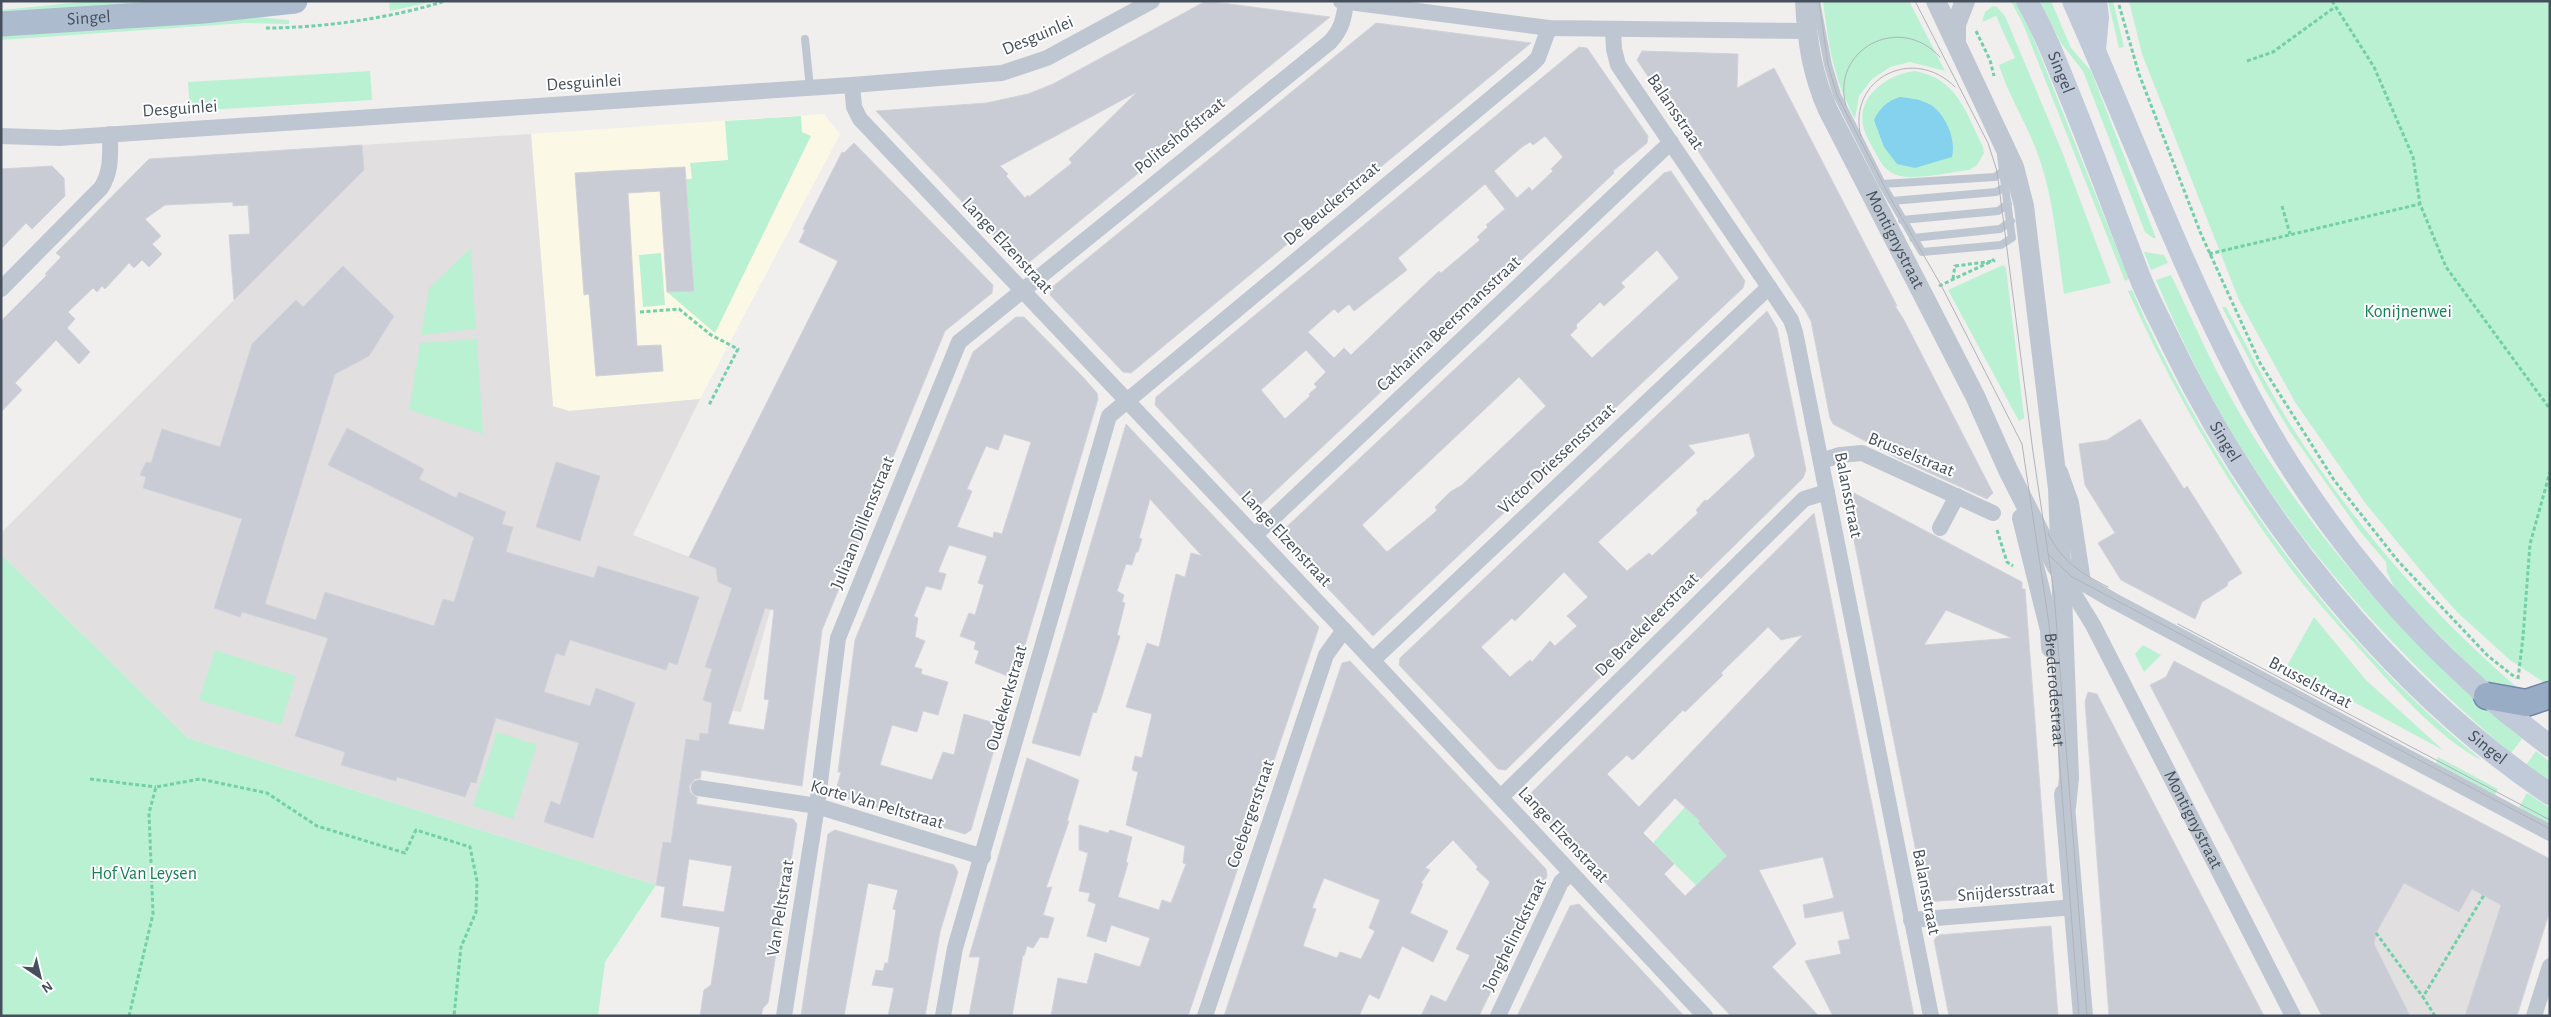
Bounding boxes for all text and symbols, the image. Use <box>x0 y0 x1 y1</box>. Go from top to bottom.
street label: Singel <box>66 8 111 29</box>
street label: Desguinlei <box>1000 13 1076 59</box>
street label: Singel <box>2044 49 2077 96</box>
street label: Desguinlei <box>546 71 622 95</box>
street label: Balansstraat <box>1643 71 1707 153</box>
street label: Politeshofstraat <box>1131 94 1229 178</box>
street label: Desguinlei <box>142 97 218 121</box>
street label: De Beuckerstraat <box>1281 159 1384 249</box>
street label: Montignystraat <box>1862 188 1927 292</box>
street label: Lange Elzenstraat <box>958 195 1056 297</box>
street label: Catharina Beersmansstraat <box>1374 253 1524 395</box>
park label: Konijnenwei <box>2364 303 2452 321</box>
street label: Victor Driessensstraat <box>1495 400 1619 518</box>
street label: Singel <box>2206 419 2244 465</box>
street label: Brusselstraat <box>1865 430 1957 480</box>
street label: Balansstraat <box>1831 451 1865 540</box>
street label: Juliaan Dillensstraat <box>828 454 898 592</box>
street label: Lange Elzenstraat <box>1237 488 1335 590</box>
street label: De Braekeleerstraat <box>1592 570 1702 680</box>
street label: Brederodestraat <box>2041 632 2067 748</box>
street label: Oudekerkstraat <box>983 643 1031 753</box>
street label: Brusselstraat <box>2266 654 2355 712</box>
street label: Singel <box>2465 727 2510 768</box>
street label: Coebergerstraat <box>1224 758 1278 870</box>
street label: Montignystraat <box>2160 768 2225 872</box>
street label: Korte Van Peltstraat <box>808 777 946 833</box>
street label: Lange Elzenstraat <box>1514 784 1612 886</box>
street label: Balansstraat <box>1909 848 1943 937</box>
street label: Van Peltstraat <box>765 858 798 957</box>
park label: Hof Van Leysen <box>91 865 197 883</box>
street label: Jonghelinckstraat <box>1480 875 1550 994</box>
street label: Snijdersstraat <box>1957 879 2055 905</box>
north arrow <box>15 952 65 1002</box>
text: N <box>39 978 55 995</box>

